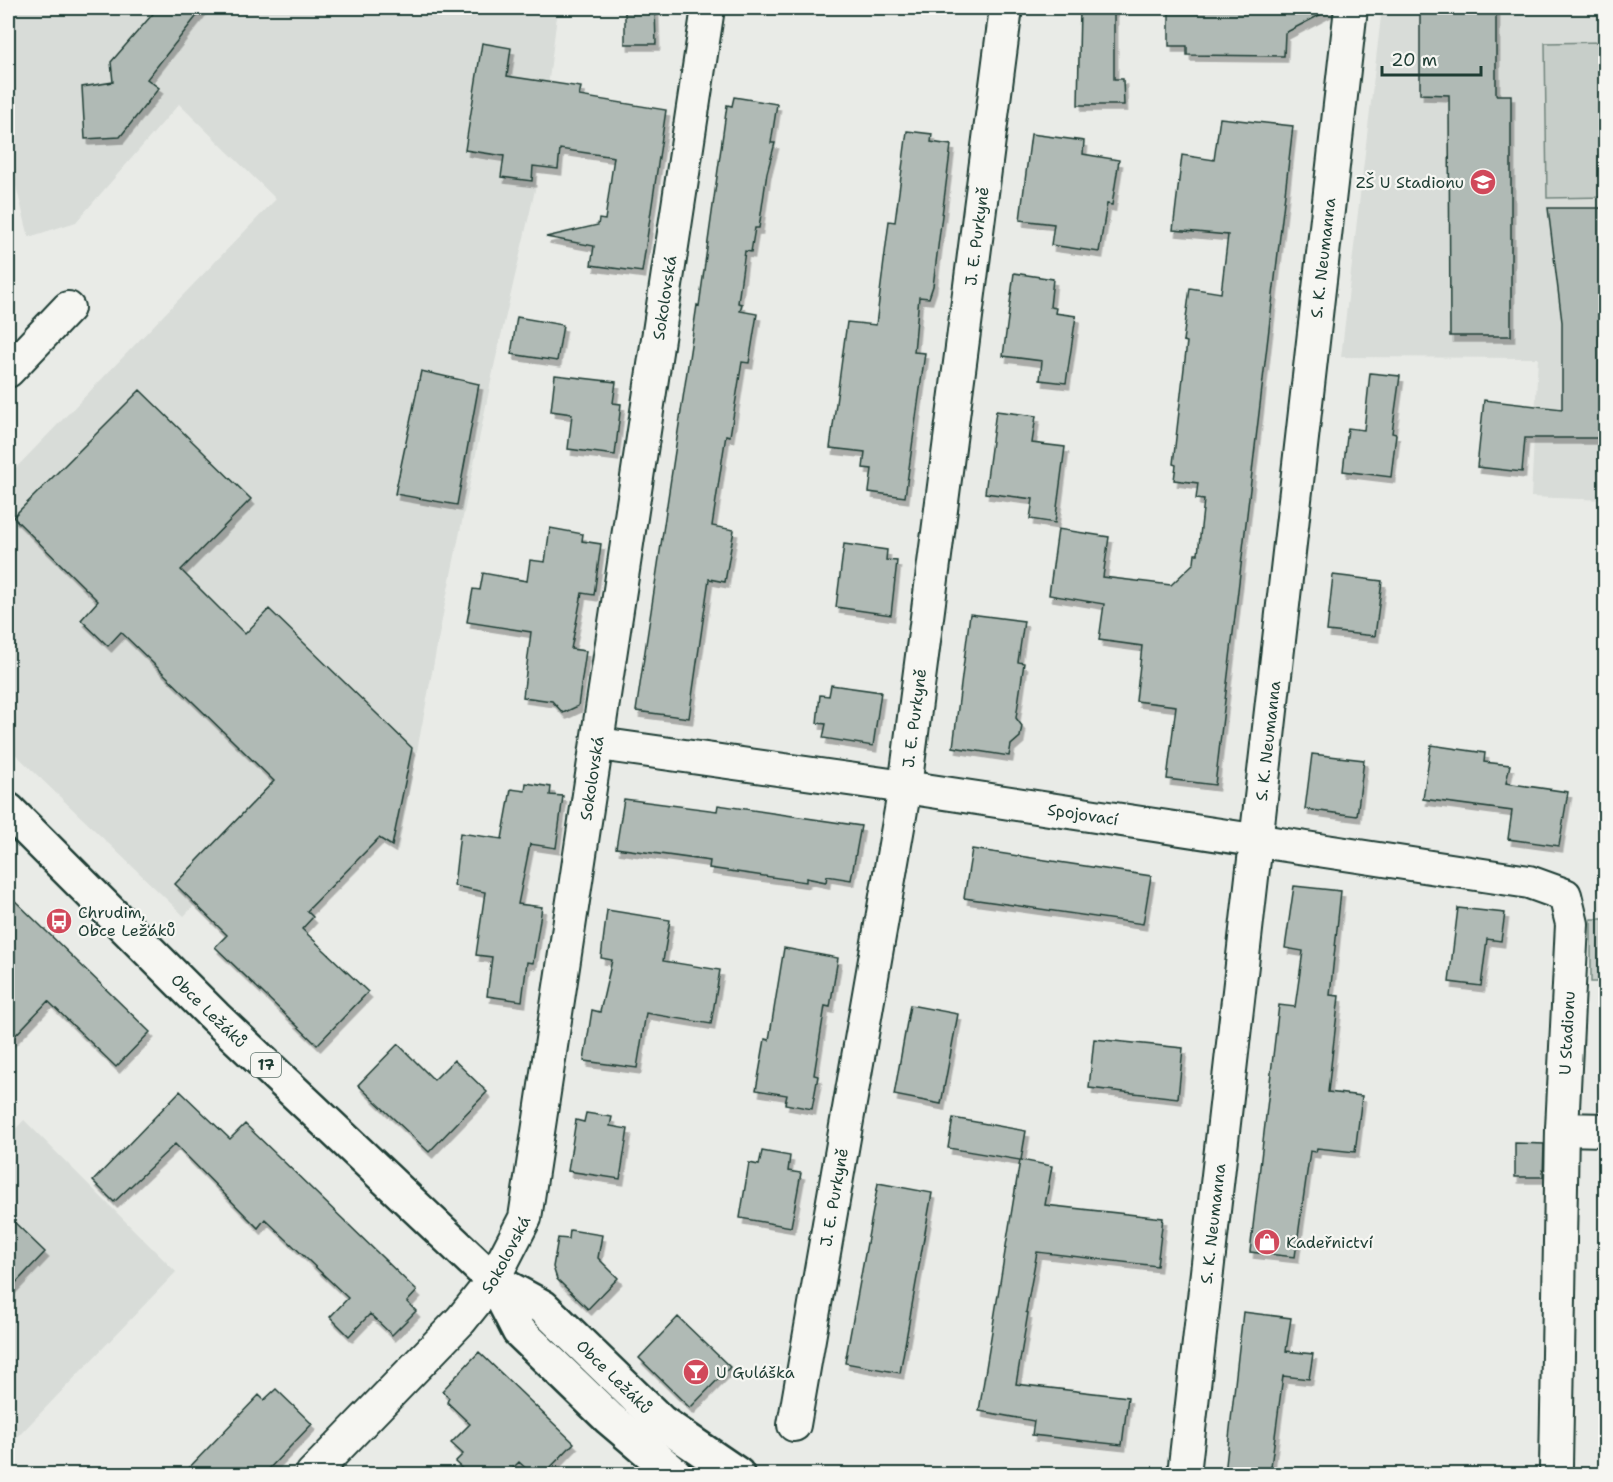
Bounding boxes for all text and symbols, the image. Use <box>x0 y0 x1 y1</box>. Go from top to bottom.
scale bar <box>1382 39 1481 77</box>
text: 20 m <box>1391 48 1437 72</box>
school or university icon: ZŠ U Stadionu <box>1468 167 1498 197</box>
place label: ZŠ U Stadionu <box>1356 172 1464 193</box>
street label: J. E. Purkyně <box>960 185 993 287</box>
street label: S. K. Neumanna <box>1305 196 1340 319</box>
street label: Sokolovská <box>647 254 681 341</box>
street label: J. E. Purkyně <box>897 667 931 769</box>
street label: S. K. Neumanna <box>1250 679 1285 802</box>
street label: Sokolovská <box>575 735 608 822</box>
street label: Spojovací <box>1046 798 1120 830</box>
place label: Chrudim, Obce Ležáků <box>78 902 176 941</box>
bus stop icon: Chrudim, Obce Ležáků <box>44 906 74 936</box>
street label: Obce Ležáků <box>167 969 251 1052</box>
street label: U Stadionu <box>1554 990 1580 1076</box>
road number: 17 <box>251 1053 281 1077</box>
street label: J. E. Purkyně <box>815 1147 852 1248</box>
street label: S. K. Neumanna <box>1195 1162 1230 1285</box>
street label: Sokolovská <box>476 1212 535 1298</box>
shop icon: Kadeřnictví <box>1252 1227 1282 1257</box>
place label: Kadeřnictví <box>1286 1232 1373 1253</box>
street label: Obce Ležáků <box>572 1335 657 1418</box>
bar icon: U Guláška <box>681 1357 711 1387</box>
place label: U Guláška <box>716 1362 795 1383</box>

